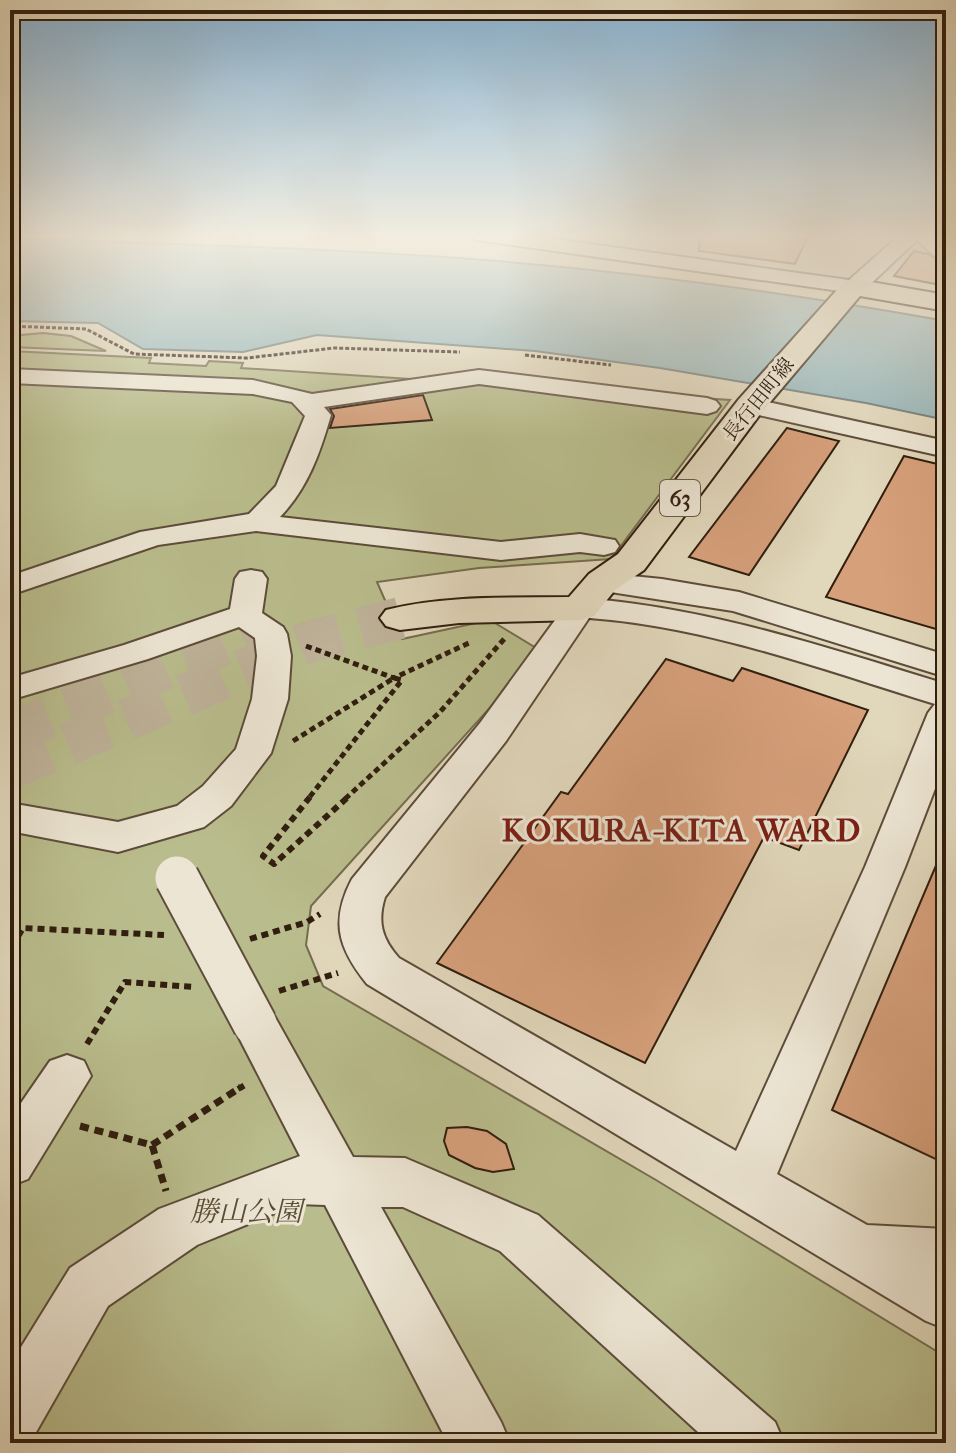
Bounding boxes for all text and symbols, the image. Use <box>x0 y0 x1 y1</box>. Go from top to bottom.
street label: 長行田町線 <box>718 353 799 445</box>
road number: 63 <box>660 480 700 516</box>
district label: KOKURA-KITA WARD <box>502 812 862 849</box>
park label: 勝山公園 <box>190 1195 306 1228</box>

